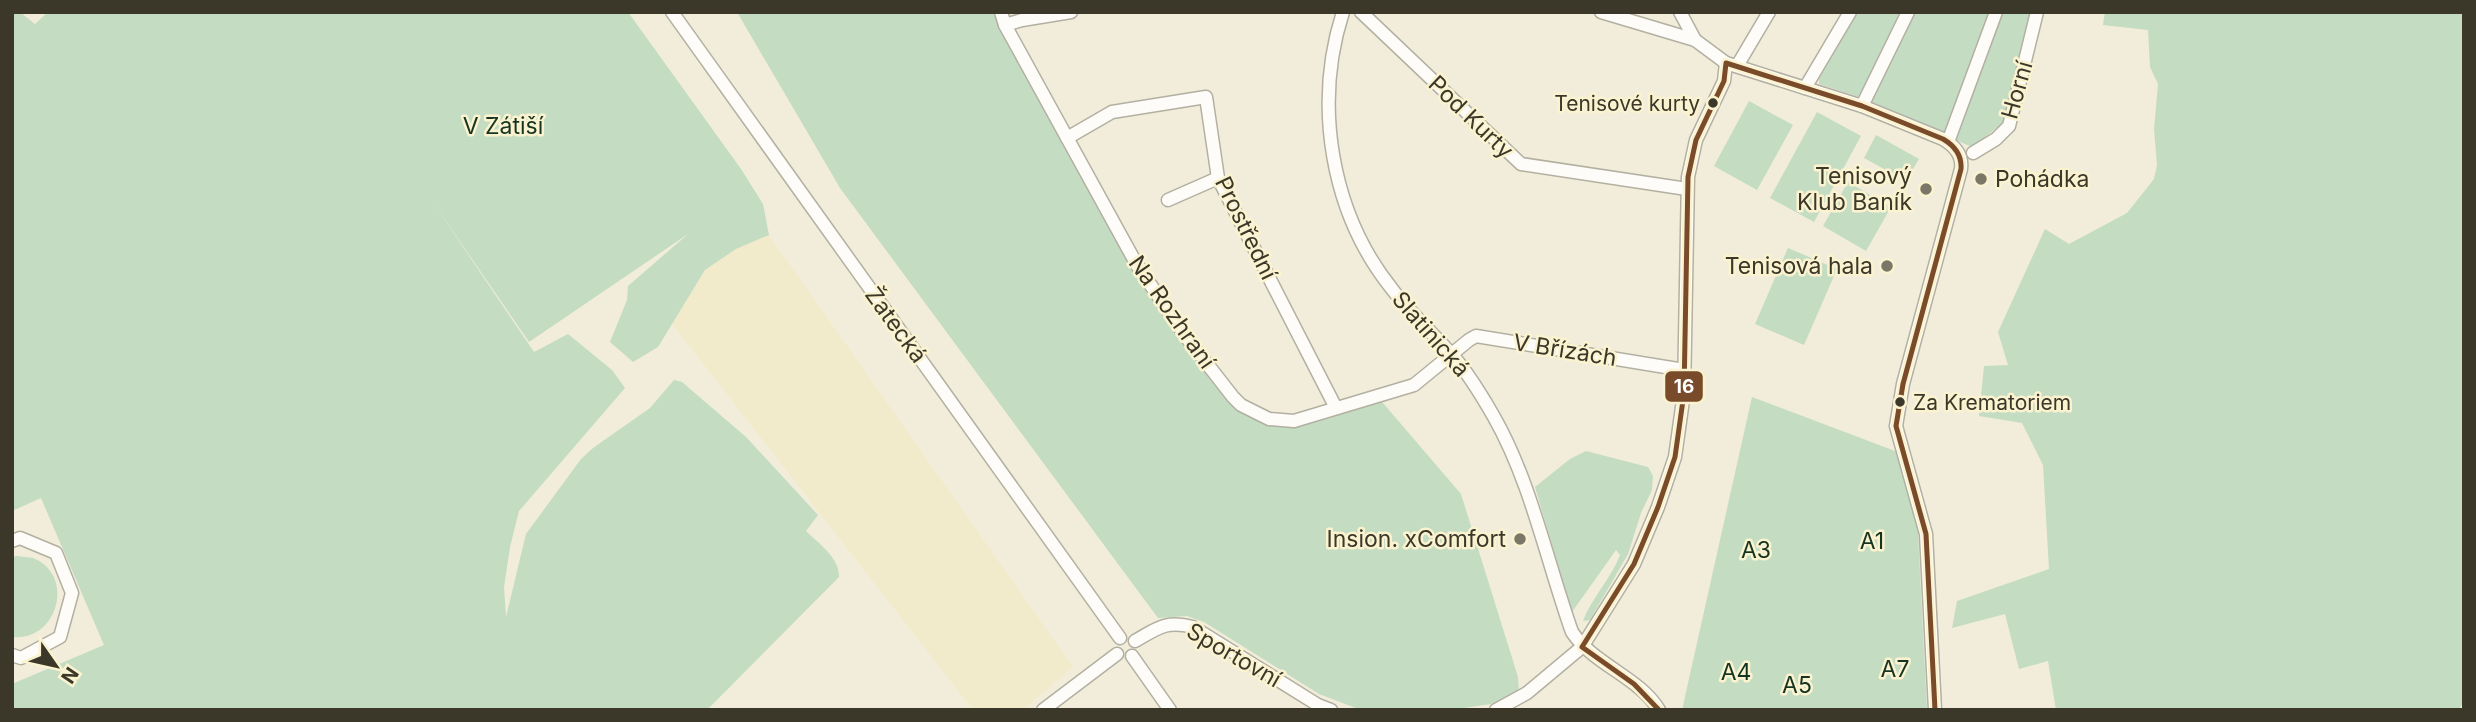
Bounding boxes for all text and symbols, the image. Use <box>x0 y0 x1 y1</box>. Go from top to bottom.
street label: Horní <box>1995 57 2039 122</box>
street label: Pod Kurty <box>1423 70 1519 164</box>
place label: Tenisové kurty <box>1554 91 1700 116</box>
marker: Tenisové kurty <box>1706 96 1720 110</box>
park label: V Zátiší <box>463 112 544 140</box>
place label: Tenisový Klub Baník <box>1797 162 1912 216</box>
place label: Pohádka <box>1995 165 2090 193</box>
marker: Pohádka <box>1973 171 1989 187</box>
street label: Prostřední <box>1209 172 1283 285</box>
marker: Tenisový Klub Baník <box>1918 181 1934 197</box>
street label: Na Rozhraní <box>1123 250 1221 374</box>
place label: Tenisová hala <box>1725 252 1873 280</box>
marker: Tenisová hala <box>1879 258 1895 274</box>
street label: Žatecká <box>859 282 933 368</box>
street label: Slatinická <box>1386 285 1476 383</box>
street label: V Břízách <box>1511 328 1619 372</box>
line badge: 16 <box>1664 370 1704 403</box>
text: 16 <box>1674 375 1694 398</box>
place label: Za Krematoriem <box>1913 390 2071 415</box>
marker: Za Krematoriem <box>1893 395 1907 409</box>
place label: Insion. xComfort <box>1327 525 1506 553</box>
park label: A1 <box>1860 527 1884 555</box>
marker: Insion. xComfort <box>1512 531 1528 547</box>
park label: A3 <box>1741 536 1771 564</box>
street label: Sportovní <box>1182 617 1287 693</box>
north arrow <box>21 631 91 701</box>
park label: A7 <box>1881 655 1909 683</box>
park label: A4 <box>1721 658 1751 686</box>
text: N <box>56 663 83 688</box>
park label: A5 <box>1782 671 1812 699</box>

